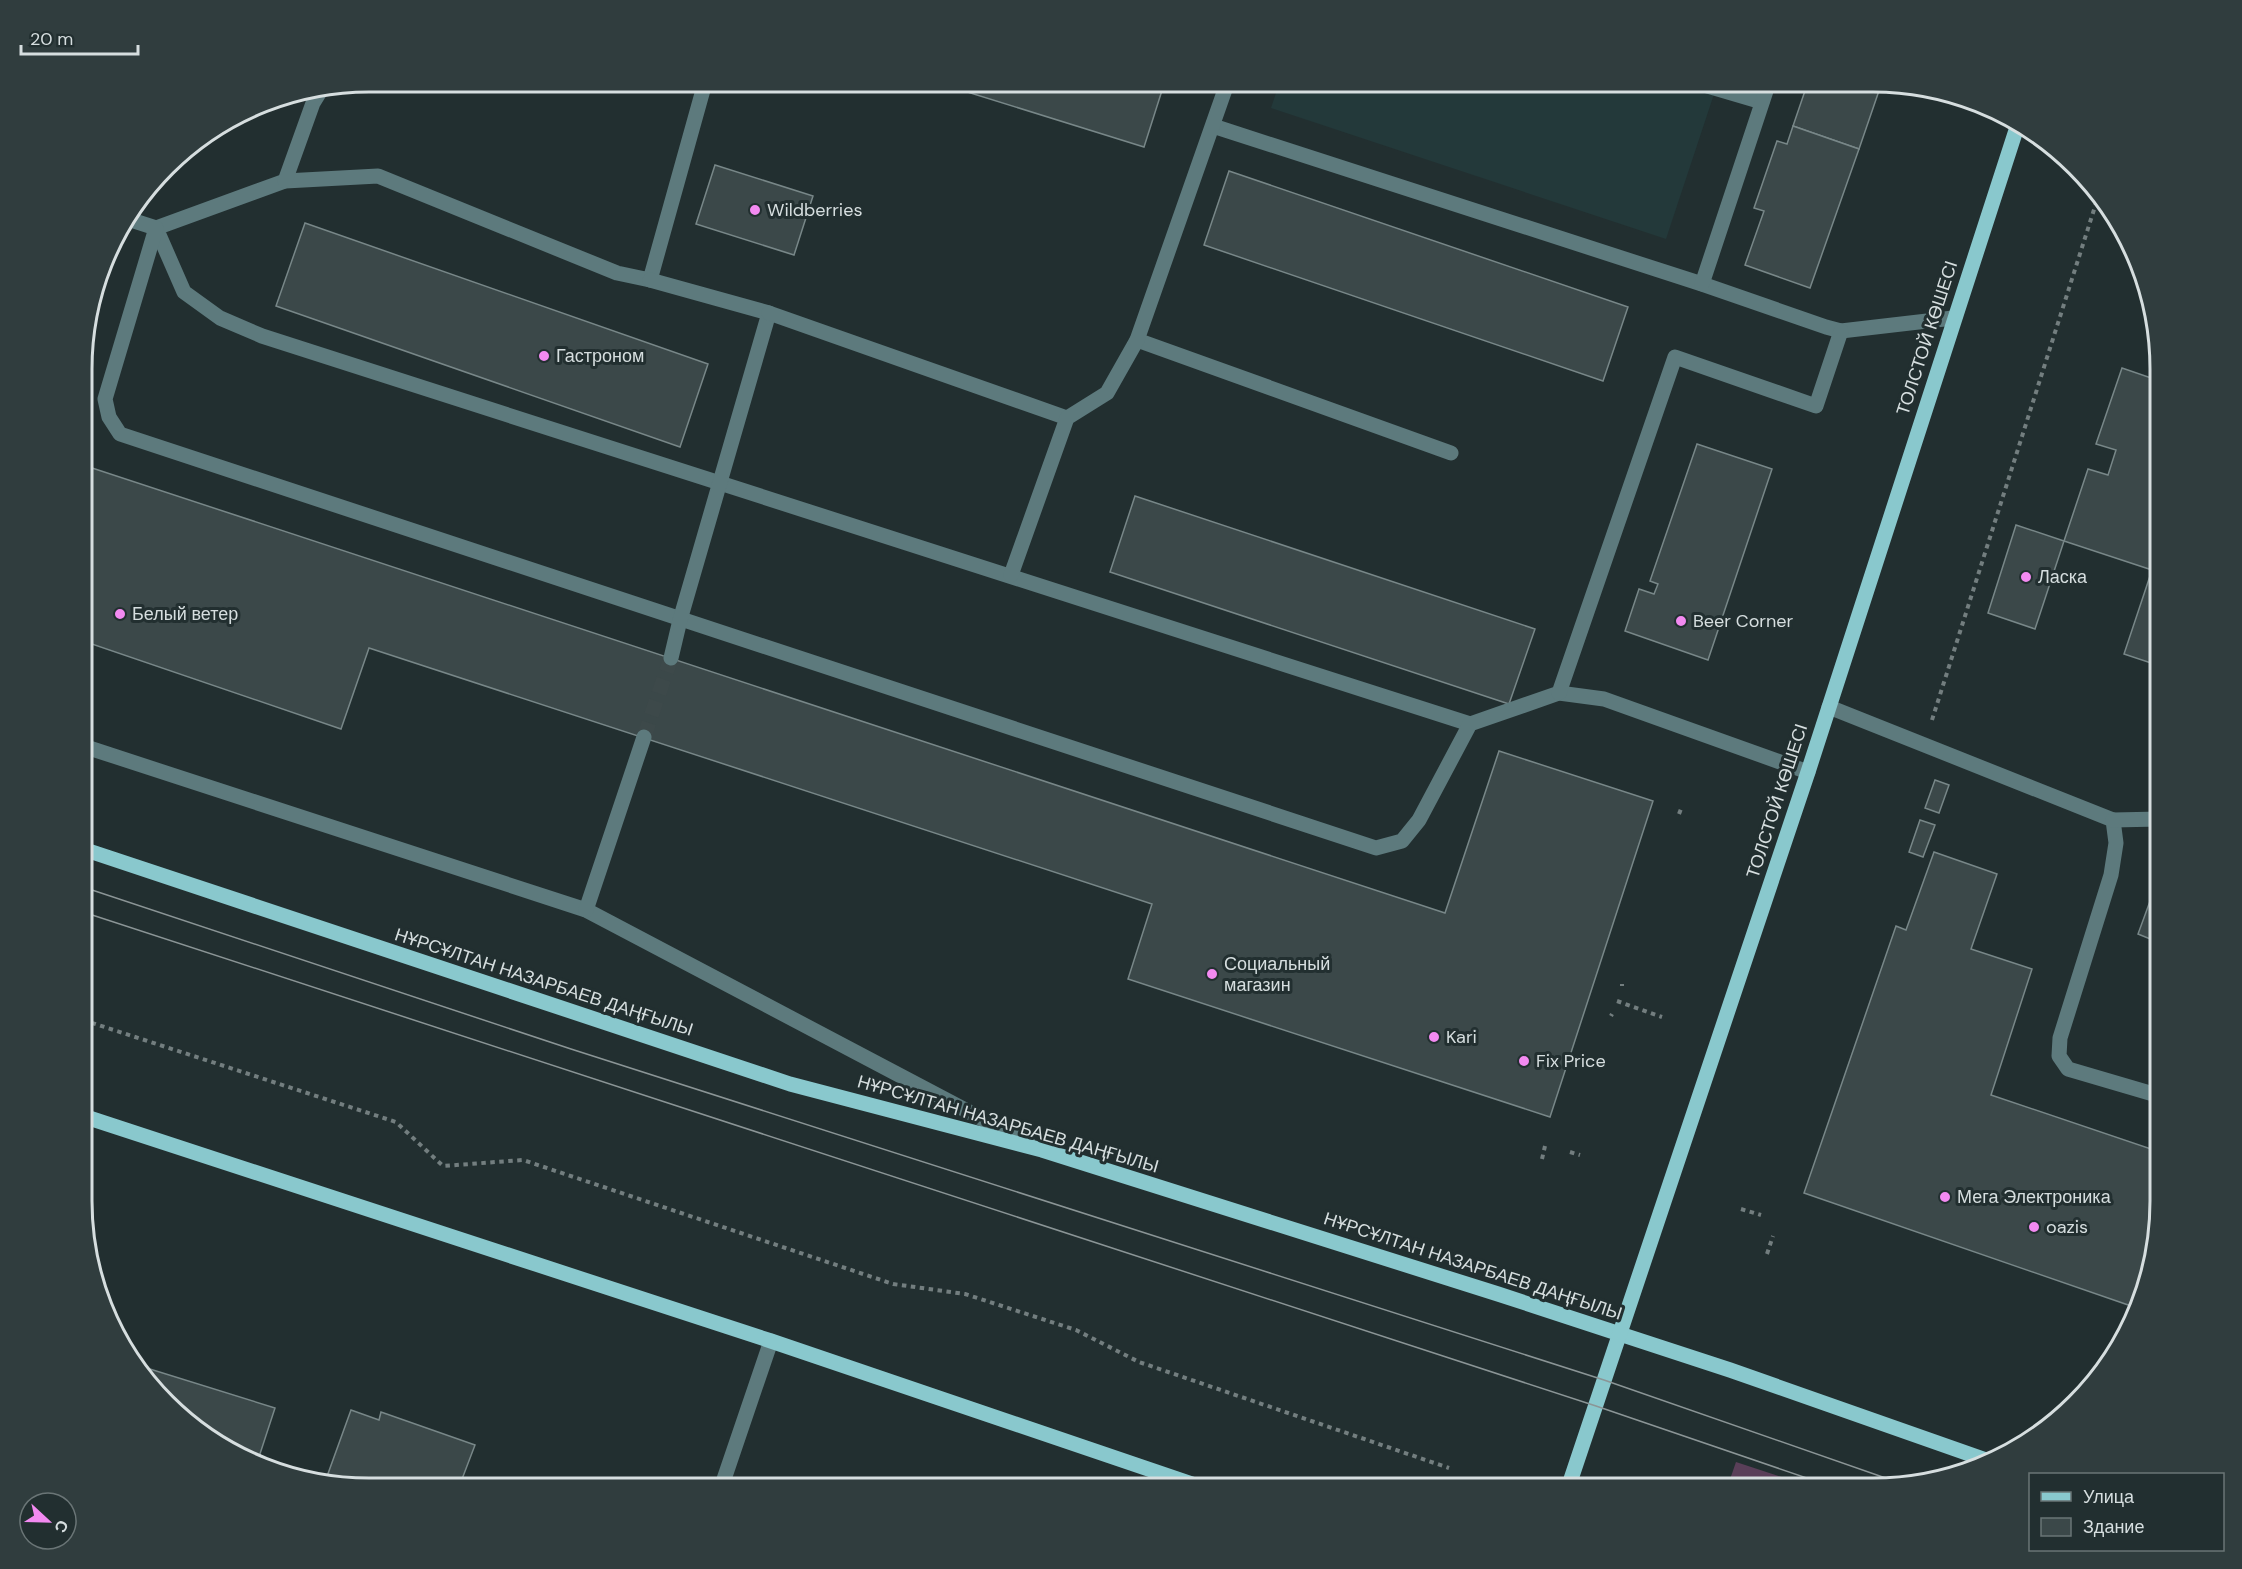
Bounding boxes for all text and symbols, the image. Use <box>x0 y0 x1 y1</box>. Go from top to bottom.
scale bar <box>21 18 138 56</box>
text: 20 m <box>30 27 73 51</box>
place label: Wildberries <box>767 198 862 222</box>
marker: Wildberries <box>748 203 762 217</box>
street label: ТОЛСТОЙ КӨШЕСІ <box>1891 258 1963 418</box>
place label: Гастроном <box>556 344 644 368</box>
marker: Гастроном <box>537 349 551 363</box>
place label: Ласка <box>2038 565 2088 589</box>
marker: Ласка <box>2019 570 2033 584</box>
place label: Белый ветер <box>132 602 238 626</box>
marker: Белый ветер <box>113 607 127 621</box>
place label: Beer Corner <box>1693 609 1794 633</box>
marker: Beer Corner <box>1674 614 1688 628</box>
street label: ТОЛСТОЙ КӨШЕСІ <box>1741 721 1813 881</box>
street label: НҰРСҰЛТАН НАЗАРБАЕВ ДАҢҒЫЛЫ <box>392 922 696 1042</box>
place label: Социальный магазин <box>1224 952 1330 997</box>
marker: Социальный магазин <box>1205 967 1219 981</box>
place label: Kari <box>1446 1025 1477 1049</box>
marker: Kari <box>1427 1030 1441 1044</box>
place label: Fix Price <box>1536 1049 1606 1073</box>
marker: Fix Price <box>1517 1054 1531 1068</box>
street label: НҰРСҰЛТАН НАЗАРБАЕВ ДАҢҒЫЛЫ <box>855 1069 1161 1179</box>
place label: Мега Электроника <box>1957 1185 2112 1209</box>
marker: Мега Электроника <box>1938 1190 1952 1204</box>
street label: НҰРСҰЛТАН НАЗАРБАЕВ ДАҢҒЫЛЫ <box>1321 1206 1625 1326</box>
place label: oazis <box>2046 1215 2088 1239</box>
marker: oazis <box>2027 1220 2041 1234</box>
legend <box>2029 1473 2224 1551</box>
text: Улица <box>2083 1485 2135 1509</box>
north arrow <box>18 1491 78 1551</box>
text: Здание <box>2083 1515 2144 1539</box>
text: С <box>49 1517 73 1536</box>

